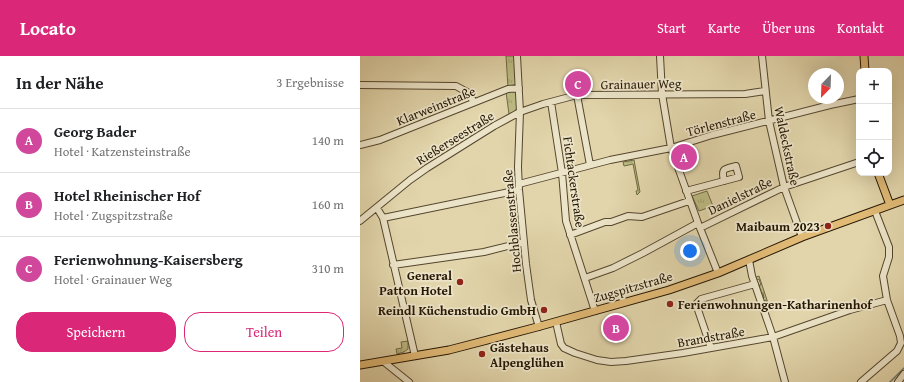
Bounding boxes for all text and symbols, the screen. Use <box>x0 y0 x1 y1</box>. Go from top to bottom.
text: Locato <box>20 14 76 42</box>
text: Start <box>657 18 686 38</box>
text: Karte <box>708 18 740 38</box>
text: Über uns <box>762 18 815 38</box>
text: Kontakt <box>837 18 884 38</box>
north arrow <box>808 68 844 104</box>
map controls <box>856 68 892 176</box>
button: + <box>856 68 892 104</box>
pin: C <box>565 69 591 99</box>
text: In der Nähe <box>16 70 104 95</box>
text: 3 Ergebnisse <box>276 73 344 92</box>
street label: Grainauer Weg <box>601 74 682 94</box>
street label: Klarweinstraße <box>394 82 478 130</box>
button: − <box>856 104 892 140</box>
street label: Törlenstraße <box>684 105 758 141</box>
street label: Waldeckstraße <box>769 105 805 187</box>
street label: Rießerseestraße <box>412 106 498 170</box>
text: Georg Bader <box>54 121 136 142</box>
text: A <box>25 131 33 150</box>
text: 140 m <box>312 131 344 150</box>
street label: Fichtackerstraße <box>558 135 590 229</box>
button: locate <box>856 140 892 176</box>
text: Hotel · Katzensteinstraße <box>54 142 191 161</box>
pin: A <box>671 142 697 172</box>
street label: Hochblassenstraße <box>498 169 526 273</box>
street label: Danielstraße <box>705 172 775 220</box>
text: Hotel Rheinischer Hof <box>54 185 200 206</box>
text: B <box>25 195 33 214</box>
text: 160 m <box>312 195 344 214</box>
text: Hotel · Zugspitzstraße <box>54 206 173 225</box>
place label: Maibaum 2023 <box>736 217 820 236</box>
marker: Maibaum 2023 <box>823 221 833 231</box>
your location <box>680 241 700 261</box>
text: Ferienwohnung-Kaisersberg <box>54 249 243 270</box>
text: C <box>25 259 33 278</box>
text: 310 m <box>312 259 344 278</box>
place label: General Patton Hotel <box>379 266 452 300</box>
street label: Zugspitzstraße <box>591 267 675 307</box>
text: Hotel · Grainauer Weg <box>54 270 172 289</box>
marker: General Patton Hotel <box>455 277 465 287</box>
place label: Ferienwohnungen-Katharinenhof <box>678 295 873 314</box>
marker: Ferienwohnungen-Katharinenhof <box>665 299 675 309</box>
place label: Reindl Küchenstudio GmbH <box>378 301 536 320</box>
marker: Reindl Küchenstudio GmbH <box>539 305 549 315</box>
button: Speichern <box>16 312 176 352</box>
button: Teilen <box>184 312 344 352</box>
pin: B <box>603 313 629 343</box>
street label: Brandstraße <box>676 322 746 352</box>
place label: Gästehaus Alpenglühen <box>490 338 564 372</box>
marker: Gästehaus Alpenglühen <box>477 349 487 359</box>

